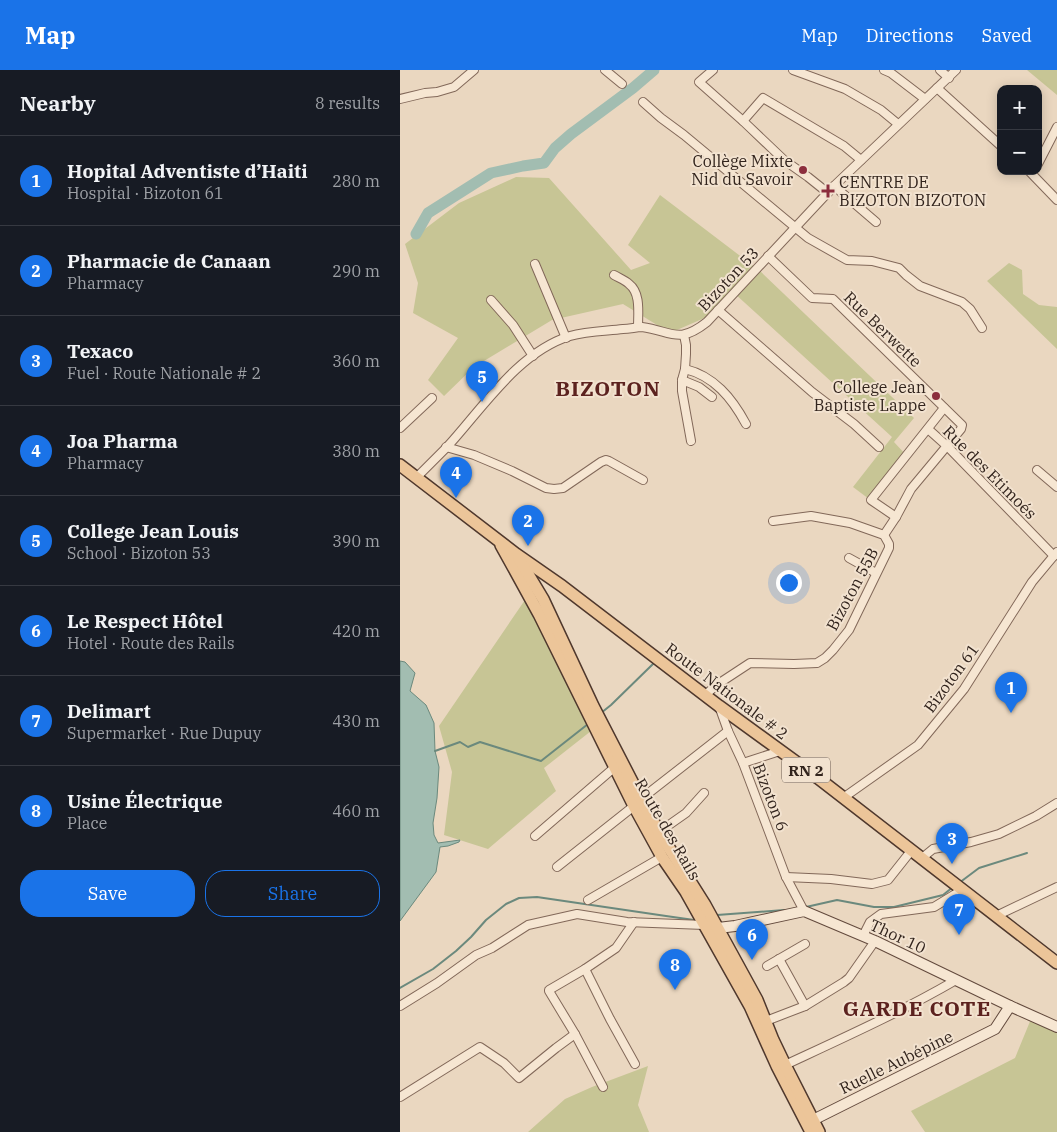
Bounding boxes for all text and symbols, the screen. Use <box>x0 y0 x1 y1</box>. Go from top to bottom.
text: Map <box>25 19 75 51</box>
text: Map <box>801 24 838 47</box>
text: Directions <box>866 24 954 47</box>
text: Saved <box>982 24 1032 47</box>
map controls <box>997 85 1042 175</box>
button: + <box>997 85 1042 130</box>
text: Nearby <box>20 89 96 117</box>
text: 8 results <box>315 93 380 113</box>
button: − <box>997 130 1042 175</box>
place label: Collège Mixte Nid du Savoir <box>691 151 793 189</box>
text: Hopital Adventiste d’Haiti <box>67 159 308 183</box>
marker: Collège Mixte Nid du Savoir <box>797 164 809 176</box>
text: 1 <box>31 171 41 191</box>
text: 280 m <box>332 171 380 191</box>
place label: CENTRE DE BIZOTON BIZOTON <box>839 172 986 210</box>
text: Hospital · Bizoton 61 <box>67 183 224 203</box>
marker: CENTRE DE BIZOTON BIZOTON <box>821 184 835 198</box>
street label: Bizoton 53 <box>693 243 763 315</box>
text: Pharmacie de Canaan <box>67 249 271 273</box>
text: 2 <box>31 261 41 281</box>
text: 290 m <box>332 261 380 281</box>
text: Pharmacy <box>67 273 144 293</box>
street label: Rue Berwette <box>840 287 926 371</box>
text: Texaco <box>67 339 133 363</box>
text: 3 <box>31 351 41 371</box>
text: 360 m <box>332 351 380 371</box>
pin: 5 <box>466 361 498 402</box>
text: Fuel · Route Nationale # 2 <box>67 363 261 383</box>
district label: BIZOTON <box>555 374 661 402</box>
place label: College Jean Baptiste Lappe <box>814 377 926 415</box>
marker: College Jean Baptiste Lappe <box>930 390 942 402</box>
street label: Rue des Etimoés <box>939 421 1041 523</box>
text: Joa Pharma <box>67 429 178 453</box>
text: 4 <box>31 441 41 461</box>
text: 380 m <box>332 441 380 461</box>
text: Pharmacy <box>67 453 144 473</box>
pin: 4 <box>440 457 472 498</box>
pin: 2 <box>512 505 544 546</box>
text: College Jean Louis <box>67 519 239 543</box>
text: 5 <box>31 531 41 551</box>
text: 390 m <box>332 531 380 551</box>
text: School · Bizoton 53 <box>67 543 211 563</box>
street label: Bizoton 55B <box>822 544 882 634</box>
your location <box>776 570 802 596</box>
text: Le Respect Hôtel <box>67 609 223 633</box>
text: 6 <box>31 621 41 641</box>
text: 420 m <box>332 621 380 641</box>
text: Hotel · Route des Rails <box>67 633 235 653</box>
street label: Route Nationale # 2 <box>662 638 792 744</box>
street label: Bizoton 61 <box>919 640 983 716</box>
pin: 1 <box>995 672 1027 713</box>
text: Delimart <box>67 699 151 723</box>
text: 7 <box>31 711 41 731</box>
text: 430 m <box>332 711 380 731</box>
text: Supermarket · Rue Dupuy <box>67 723 261 743</box>
road number: RN 2 <box>782 758 830 782</box>
street label: Bizoton 6 <box>749 760 793 834</box>
street label: Route des Rails <box>631 774 705 884</box>
text: Usine Électrique <box>67 789 222 813</box>
text: 8 <box>31 801 41 821</box>
text: 460 m <box>332 801 380 821</box>
text: Place <box>67 813 107 833</box>
pin: 3 <box>936 823 968 864</box>
button: Save <box>20 870 195 917</box>
button: Share <box>205 870 380 917</box>
pin: 7 <box>943 894 975 935</box>
street label: Thor 10 <box>867 914 929 958</box>
pin: 6 <box>736 919 768 960</box>
pin: 8 <box>659 949 691 990</box>
district label: GARDE COTE <box>843 994 991 1022</box>
street label: Ruelle Aubépine <box>836 1026 956 1098</box>

